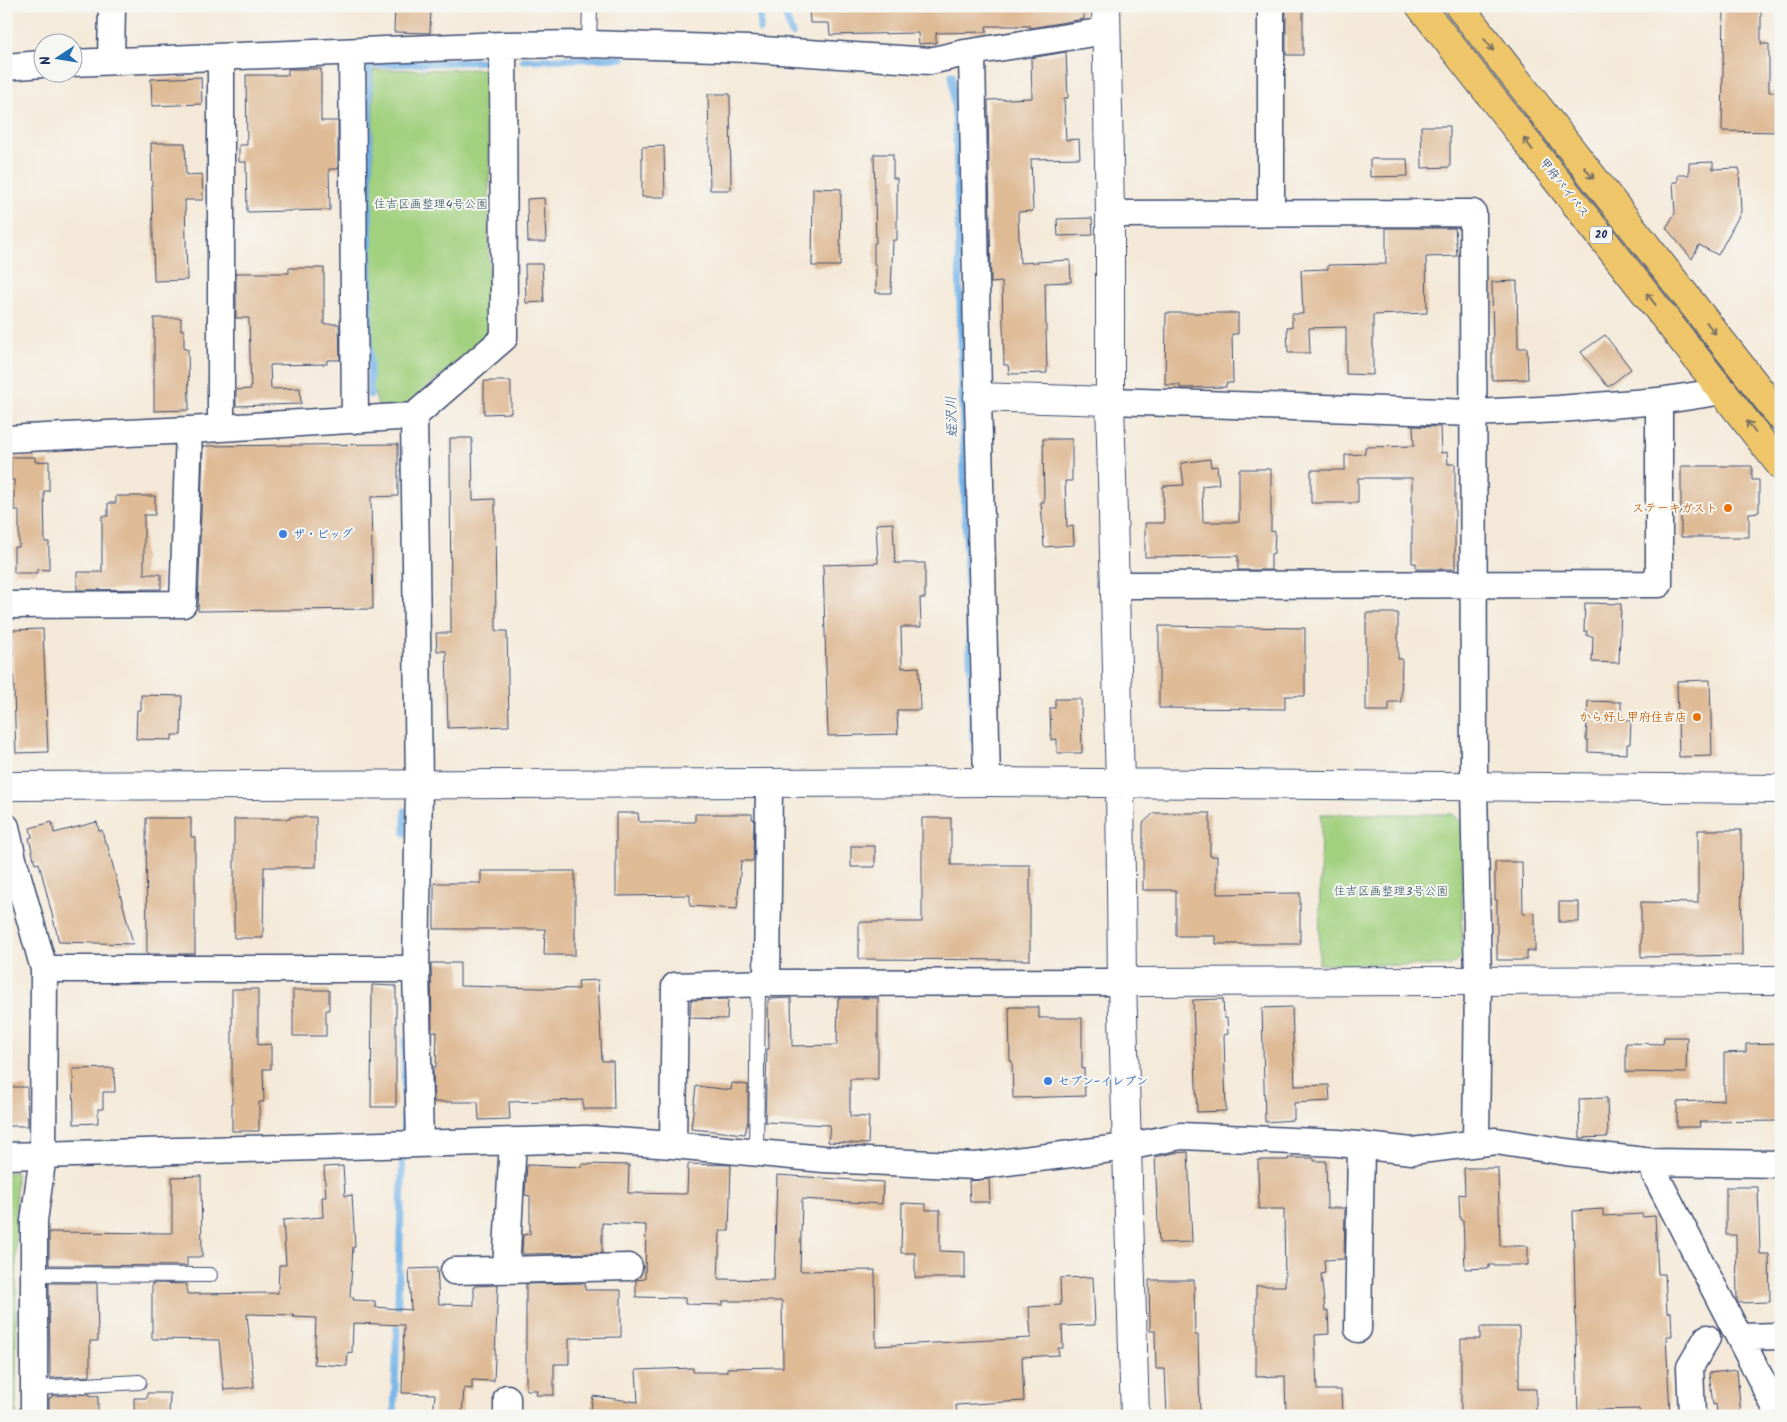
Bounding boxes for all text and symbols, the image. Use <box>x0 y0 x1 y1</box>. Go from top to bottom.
north arrow <box>32 32 82 82</box>
one-way arrow <box>1484 38 1494 52</box>
text: N <box>35 54 58 67</box>
one-way arrow <box>1523 138 1534 151</box>
street label: 甲府バイパス <box>1534 154 1594 222</box>
one-way arrow <box>1584 166 1595 179</box>
park label: 住吉区画整理4号公園 <box>374 195 488 214</box>
road number: 20 <box>1590 226 1612 244</box>
one-way arrow <box>1645 293 1656 306</box>
one-way arrow <box>1706 321 1716 335</box>
water label: 蛭沢川 <box>940 396 964 438</box>
one-way arrow <box>1746 420 1756 434</box>
place label: ステーキガスト <box>1632 499 1718 518</box>
marker: ステーキガスト <box>1722 502 1734 514</box>
place label: ザ・ビッグ <box>293 525 353 544</box>
marker: ザ・ビッグ <box>277 528 289 540</box>
place label: から好し甲府住吉店 <box>1579 708 1687 727</box>
marker: から好し甲府住吉店 <box>1691 711 1703 723</box>
park label: 住吉区画整理3号公園 <box>1334 882 1448 901</box>
place label: セブン-イレブン <box>1058 1072 1148 1091</box>
marker: セブン-イレブン <box>1042 1075 1054 1087</box>

